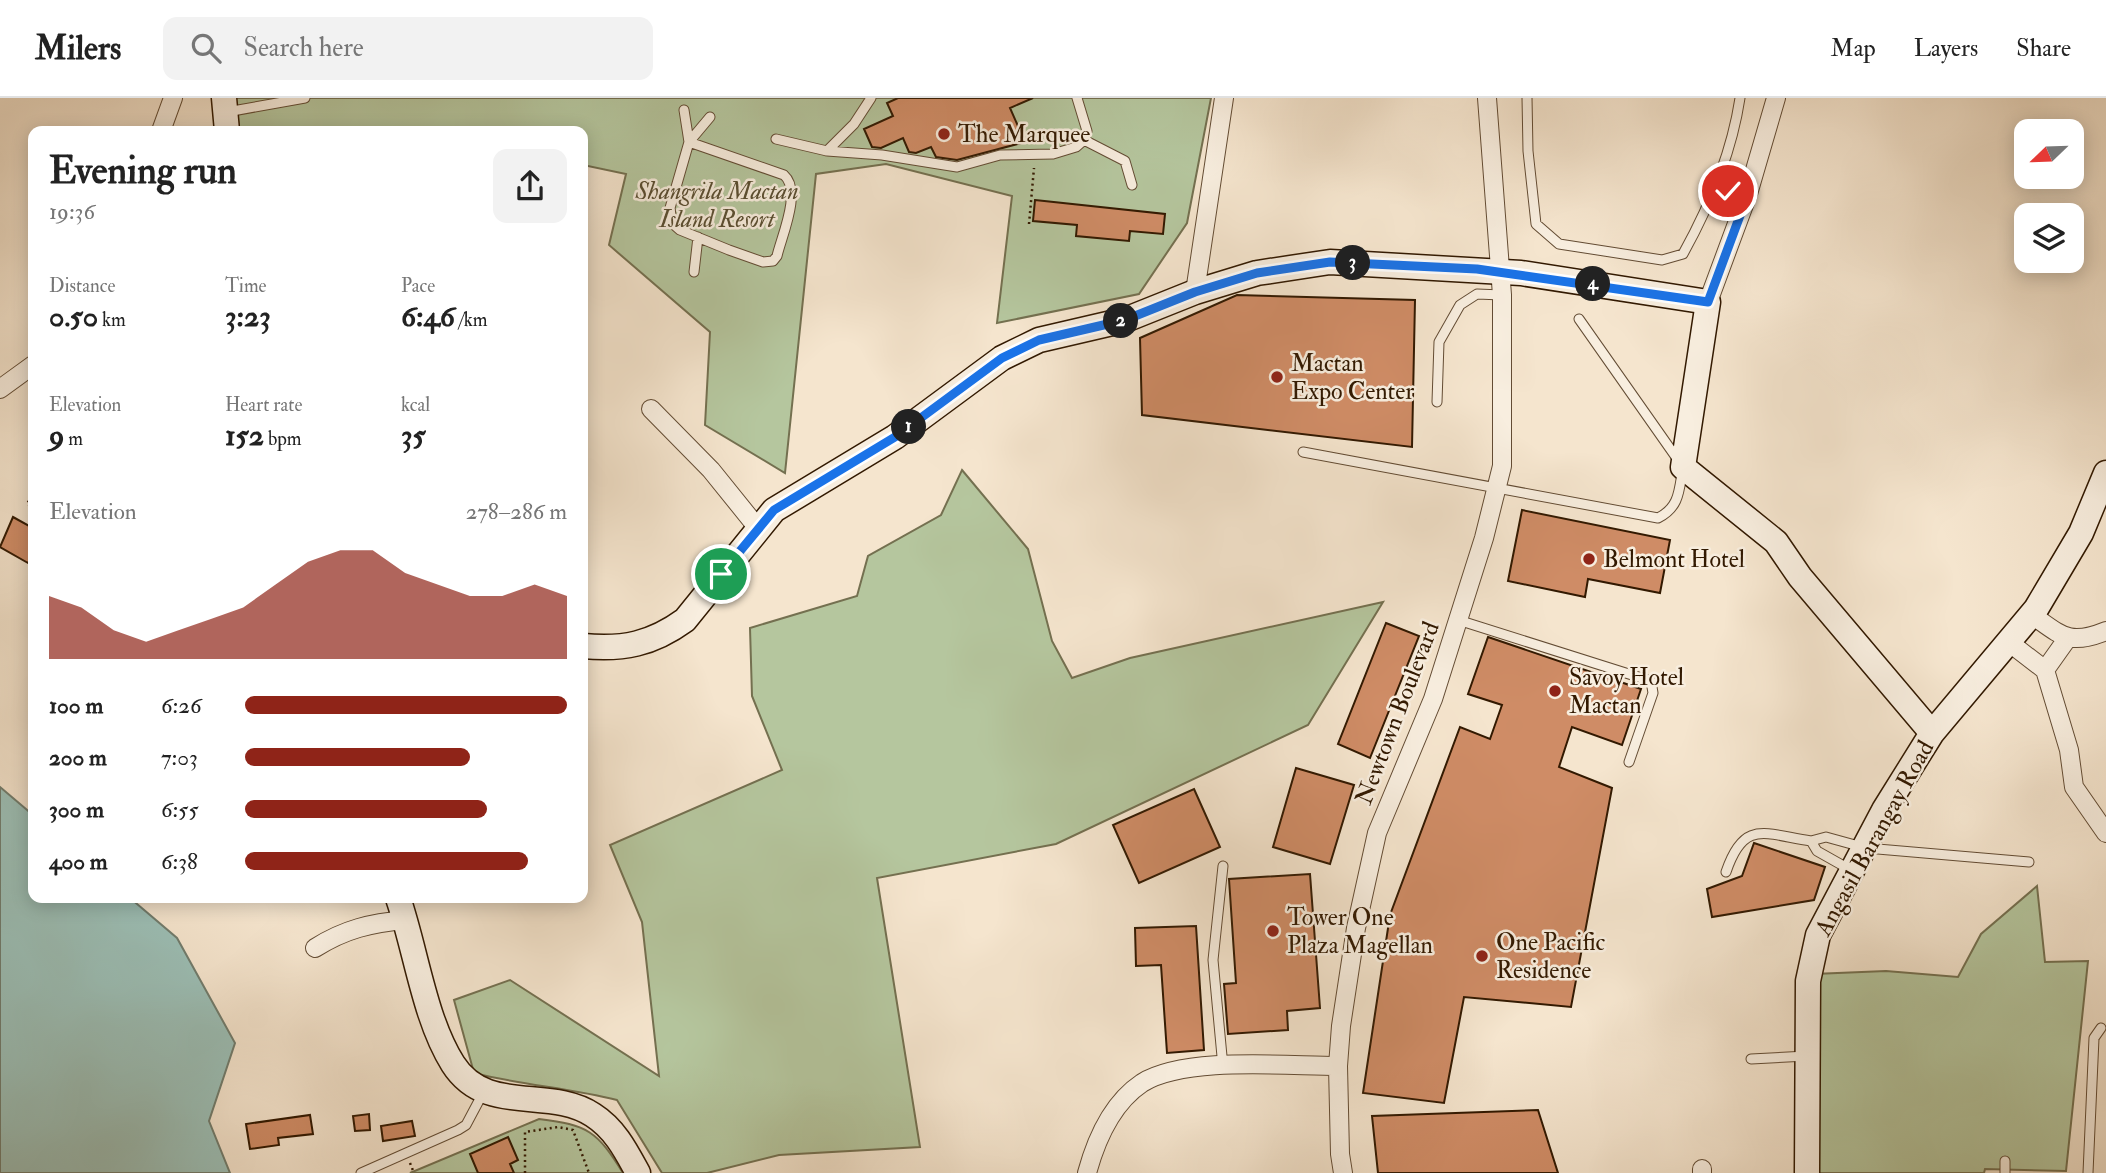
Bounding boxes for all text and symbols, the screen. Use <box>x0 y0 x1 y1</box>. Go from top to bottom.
search box <box>163 17 653 80</box>
text: Milers <box>35 28 121 69</box>
icon: search <box>187 29 225 67</box>
text: Search here <box>243 32 364 64</box>
text: Map <box>1831 33 1876 64</box>
text: Layers <box>1914 33 1978 64</box>
text: Share <box>2016 33 2071 64</box>
place label: The Marquee <box>958 119 1090 150</box>
north arrow <box>2014 119 2084 189</box>
map controls <box>2014 119 2084 273</box>
marker: The Marquee <box>936 126 952 142</box>
text: Evening run <box>49 147 237 195</box>
button: share <box>493 149 567 223</box>
pin <box>1698 161 1758 221</box>
icon: check <box>1709 172 1747 210</box>
park label: Shangrila Mactan Island Resort <box>634 176 799 235</box>
text: 19:36 <box>49 197 95 226</box>
button: layers <box>2014 203 2084 273</box>
pin: 3 <box>1336 246 1370 280</box>
text: 3 <box>1349 250 1356 274</box>
pin: 4 <box>1576 266 1610 302</box>
text: 4 <box>1587 271 1598 295</box>
text: Distance <box>49 274 115 298</box>
text: Time <box>225 274 267 298</box>
text: Pace <box>401 274 435 298</box>
text: 0.50 <box>49 298 98 335</box>
text: 3:23 <box>225 298 271 335</box>
text: 6:46 <box>401 298 455 335</box>
pin: 2 <box>1104 304 1138 339</box>
text: km <box>98 308 126 332</box>
text: /km <box>455 308 488 332</box>
text: 2 <box>1116 308 1125 332</box>
place label: Mactan Expo Center <box>1291 348 1414 407</box>
marker: Mactan Expo Center <box>1269 369 1285 385</box>
text: Elevation <box>49 393 121 417</box>
text: Heart rate <box>225 393 302 417</box>
text: kcal <box>401 393 430 417</box>
pin: 1 <box>892 410 926 444</box>
text: 1 <box>905 414 912 438</box>
text: 9 <box>49 417 64 454</box>
text: 152 <box>225 417 264 454</box>
text: 35 <box>401 417 426 454</box>
text: m <box>64 427 83 451</box>
text: bpm <box>264 427 302 451</box>
text: Elevation <box>49 497 137 526</box>
text: 278–286 m <box>466 497 567 526</box>
pin <box>691 544 751 604</box>
place label: Belmont Hotel <box>1603 544 1745 575</box>
marker: Belmont Hotel <box>1581 551 1597 567</box>
icon: arrive <box>702 555 740 593</box>
street label: Newtown Boulevard <box>1348 617 1447 809</box>
place label: Savoy Hotel Mactan <box>1569 662 1684 721</box>
marker: Savoy Hotel Mactan <box>1547 683 1563 699</box>
text: 100 m <box>49 691 103 720</box>
text: 6:26 <box>161 691 202 720</box>
street label: Angasil Barangay Road <box>1807 735 1941 942</box>
text: 200 m <box>49 743 107 772</box>
text: 7:03 <box>161 743 198 772</box>
text: 300 m <box>49 795 104 824</box>
text: 6:55 <box>161 795 199 824</box>
text: 400 m <box>49 847 108 876</box>
text: 6:38 <box>161 847 198 876</box>
place label: Tower One Plaza Magellan <box>1287 902 1433 961</box>
marker: Tower One Plaza Magellan <box>1265 923 1281 939</box>
place label: One Pacific Residence <box>1496 927 1606 986</box>
marker: One Pacific Residence <box>1474 948 1490 964</box>

